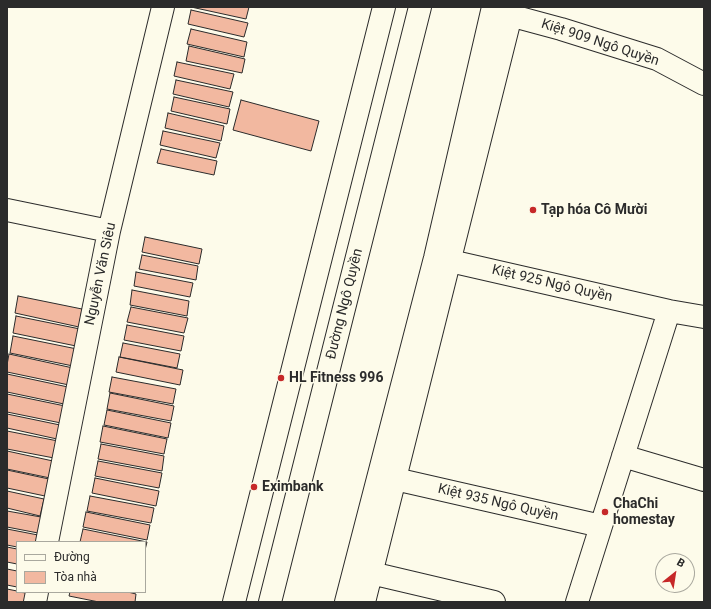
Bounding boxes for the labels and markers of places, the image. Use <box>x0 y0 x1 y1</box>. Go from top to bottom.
place label: Tạp hóa Cô Mười <box>541 202 647 218</box>
marker: Tạp hóa Cô Mười <box>528 205 538 215</box>
place label: HL Fitness 996 <box>289 370 383 386</box>
marker: HL Fitness 996 <box>276 373 286 383</box>
place label: Eximbank <box>262 479 324 495</box>
marker: Eximbank <box>249 482 259 492</box>
place label: ChaChi homestay <box>613 496 675 528</box>
marker: ChaChi homestay <box>600 507 610 517</box>

